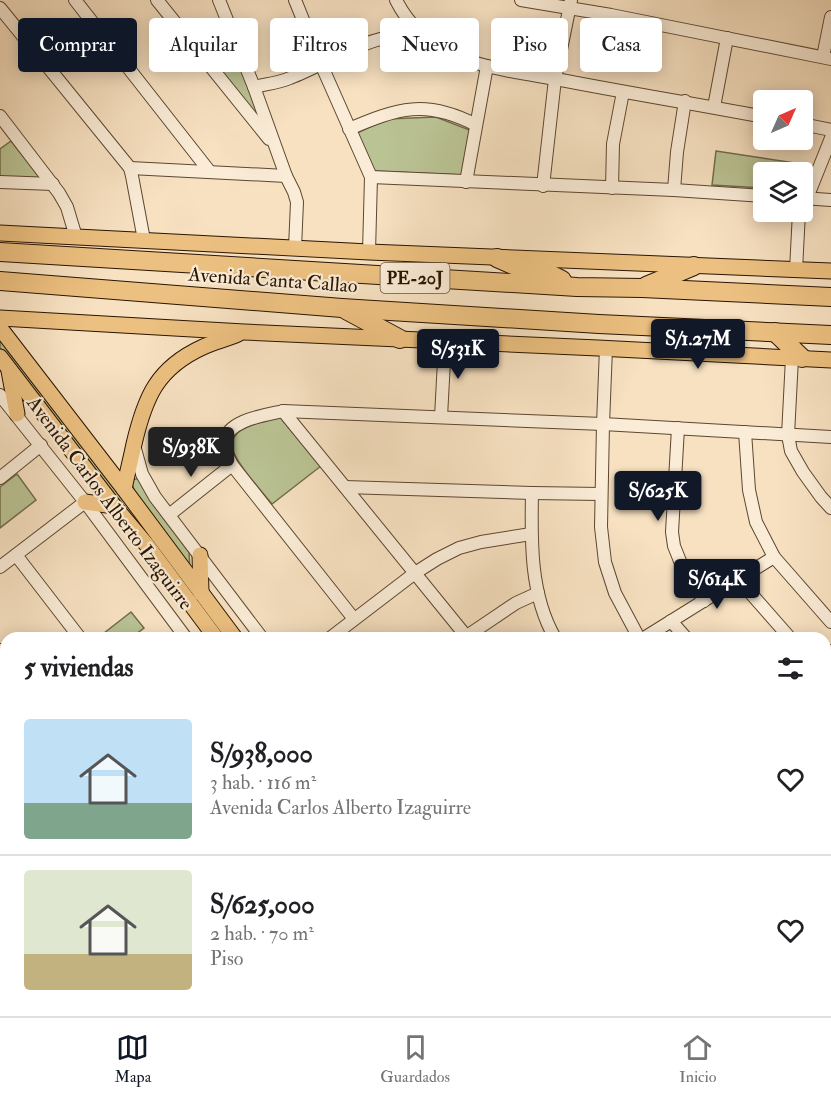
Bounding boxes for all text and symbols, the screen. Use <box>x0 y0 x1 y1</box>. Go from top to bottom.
chip: Comprar <box>18 18 137 72</box>
chip: Alquilar <box>149 18 258 72</box>
chip: Filtros <box>270 18 368 72</box>
chip: Nuevo <box>380 18 479 72</box>
chip: Piso <box>491 18 568 72</box>
chip: Casa <box>580 18 662 72</box>
north arrow <box>753 90 813 150</box>
map controls <box>753 90 813 222</box>
button: layers <box>753 162 813 222</box>
street label: Avenida Canta Callao <box>187 262 358 298</box>
road number: PE-20J <box>380 263 450 293</box>
pin: S/1.27M <box>643 319 753 370</box>
text: S/1.27M <box>665 326 731 351</box>
pin: S/531K <box>409 329 507 380</box>
text: S/531K <box>431 336 485 361</box>
street label: Avenida Carlos Alberto Izaguirre <box>21 390 199 615</box>
pin: S/938K <box>142 427 240 478</box>
text: S/938K <box>162 434 220 459</box>
pin: S/625K <box>609 471 707 522</box>
text: S/625K <box>628 478 688 503</box>
pin: S/614K <box>668 559 766 610</box>
text: S/614K <box>688 566 746 591</box>
text: 5 viviendas <box>24 652 134 684</box>
icon: filters <box>774 652 807 685</box>
text: S/938,000 <box>210 738 313 770</box>
icon: home <box>72 743 144 815</box>
icon: heart <box>774 763 807 796</box>
text: 3 hab. · 116 m² <box>210 770 316 795</box>
text: Avenida Carlos Alberto Izaguirre <box>210 795 471 820</box>
text: S/625,000 <box>210 889 315 921</box>
icon: home <box>72 894 144 966</box>
icon: heart <box>774 914 807 947</box>
text: 2 hab. · 70 m² <box>210 921 314 946</box>
text: Piso <box>210 946 243 971</box>
tab: Mapa <box>115 1031 151 1087</box>
tab: Guardados <box>380 1031 450 1087</box>
tab: Inicio <box>679 1031 716 1087</box>

